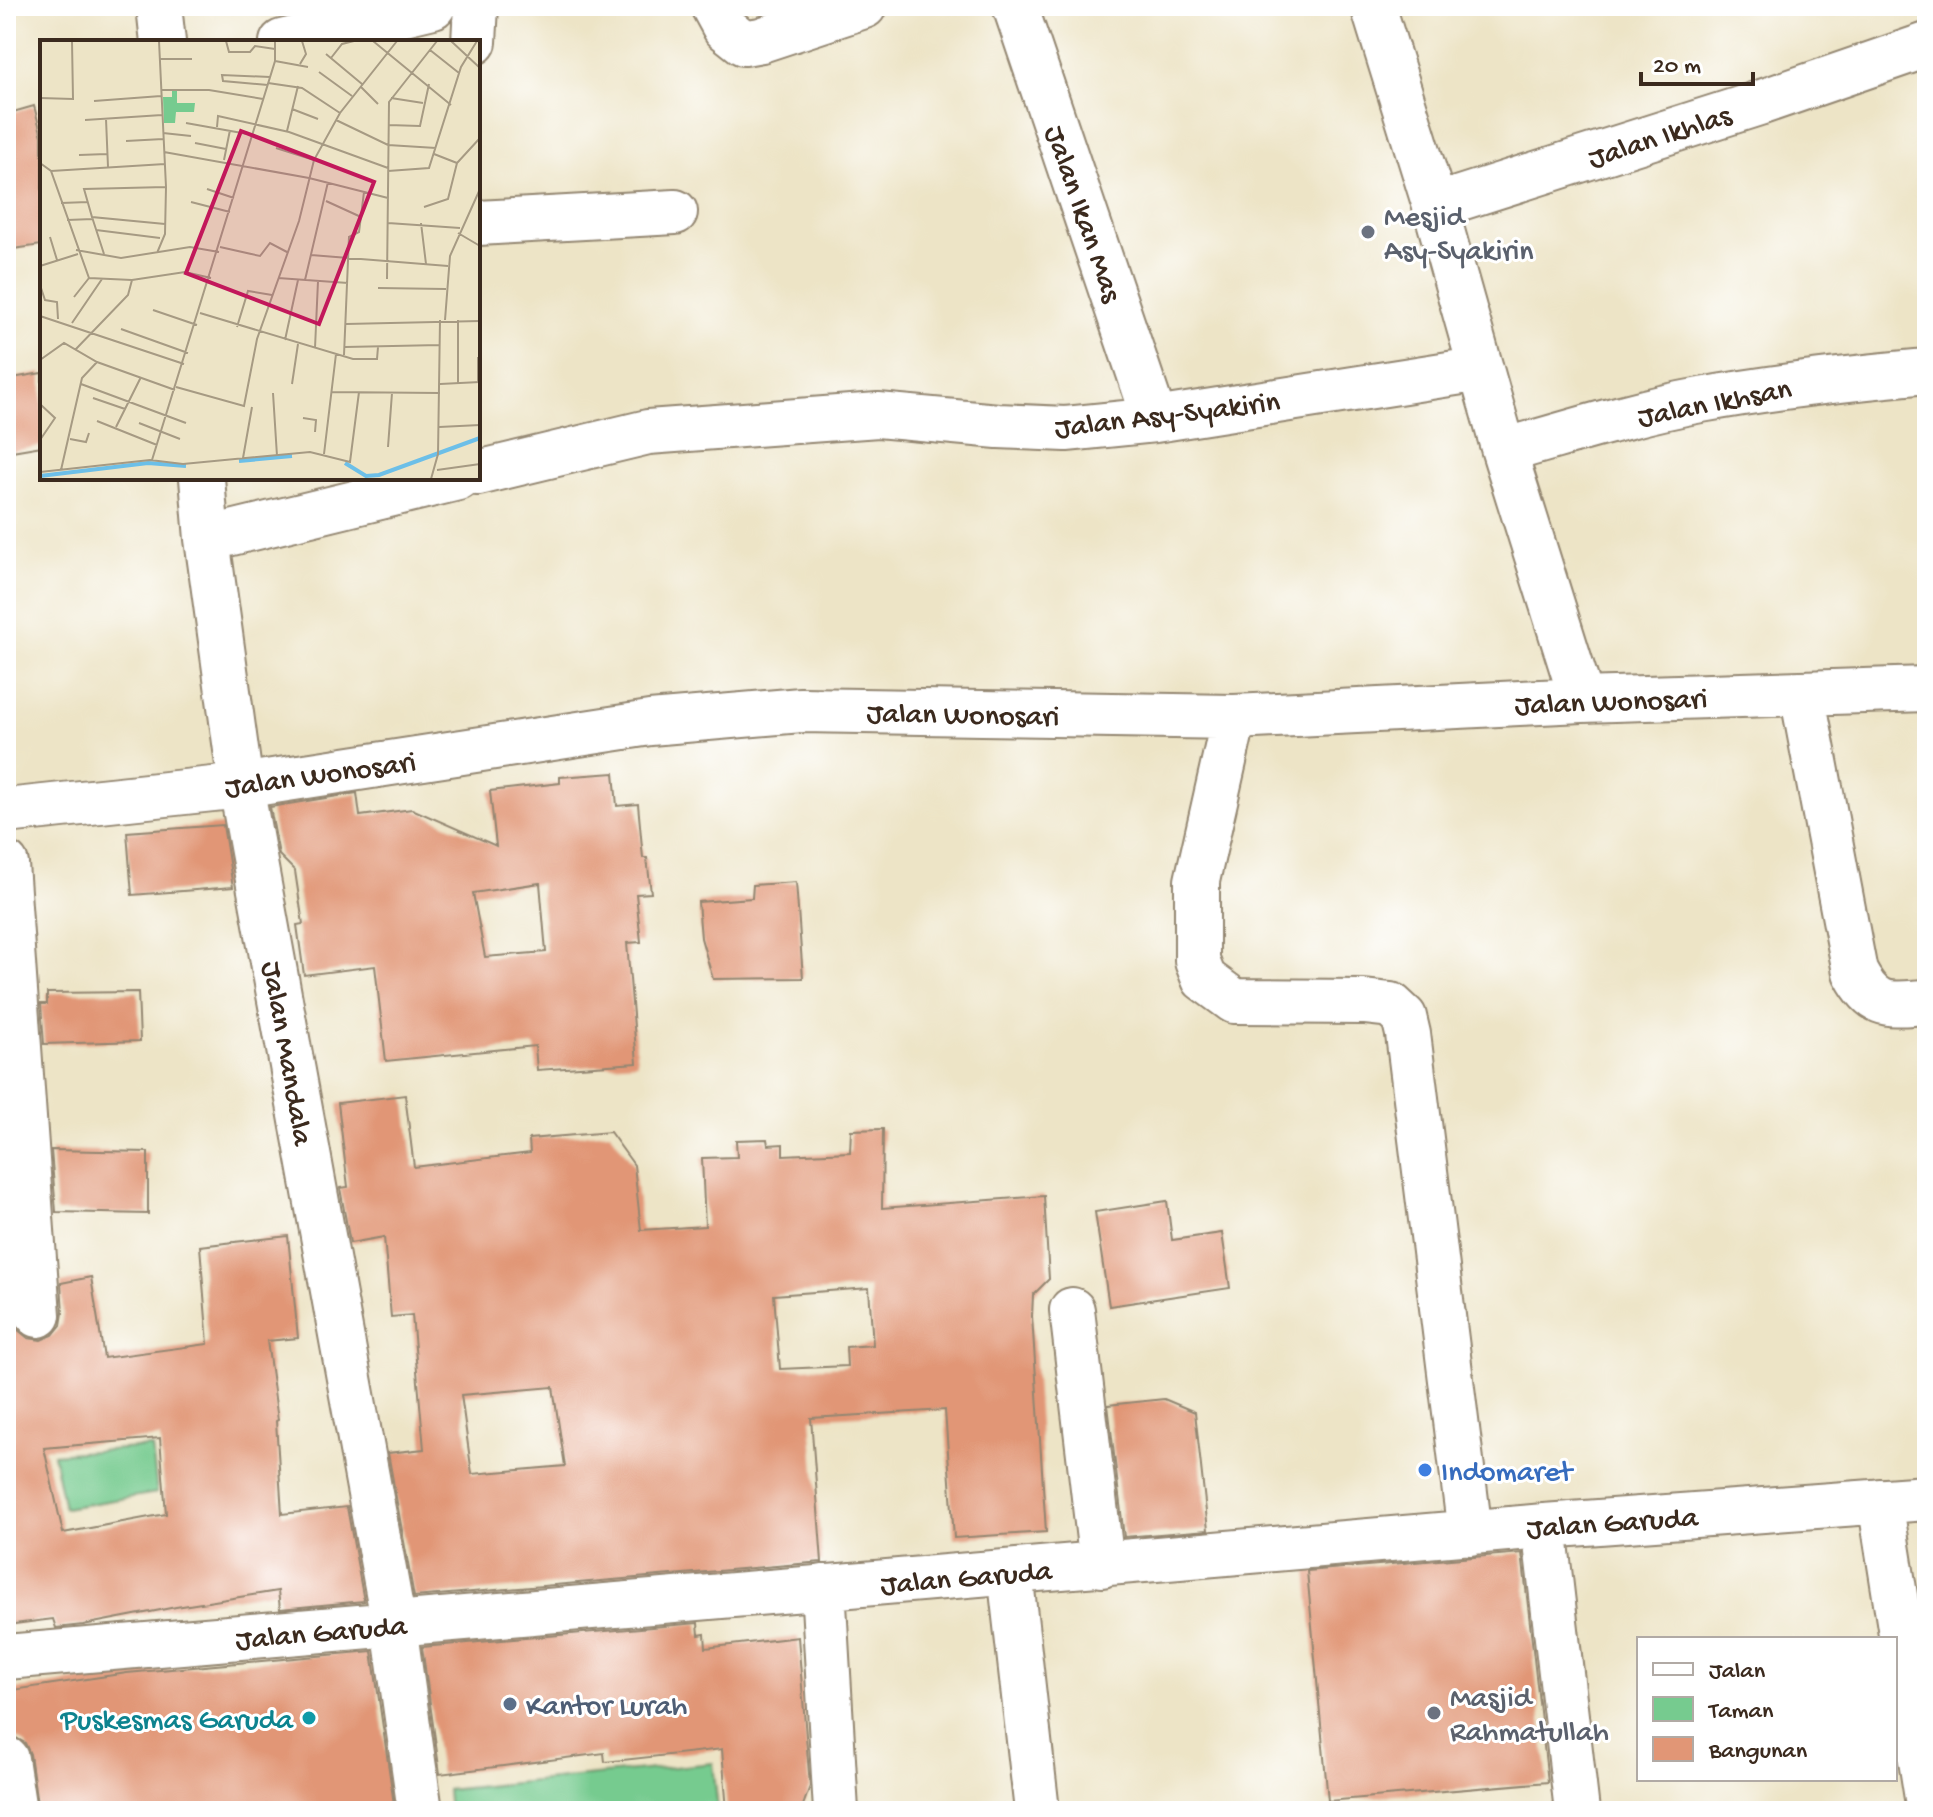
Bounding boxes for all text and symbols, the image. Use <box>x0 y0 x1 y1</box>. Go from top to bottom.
scale bar <box>1641 36 1753 86</box>
inset map <box>40 40 480 480</box>
text: 20 m <box>1653 53 1701 82</box>
street label: Jalan Ikhlas <box>1585 99 1737 179</box>
street label: Jalan Ikan Mas <box>1034 122 1128 308</box>
place label: Mesjid Asy-Syakirin <box>1384 202 1534 271</box>
marker: Mesjid Asy-Syakirin <box>1359 223 1377 241</box>
street label: Jalan Ikhsan <box>1635 373 1795 437</box>
street label: Jalan Asy-Syakirin <box>1053 386 1282 449</box>
street label: Jalan Wonosari <box>1514 684 1708 725</box>
street label: Jalan Wonosari <box>866 698 1060 737</box>
street label: Jalan Wonosari <box>223 747 419 808</box>
street label: Jalan Mandala <box>251 959 318 1150</box>
place label: Indomaret <box>1441 1457 1575 1492</box>
marker: Indomaret <box>1416 1461 1434 1479</box>
street label: Jalan Garuda <box>1525 1502 1701 1549</box>
street label: Jalan Garuda <box>879 1555 1055 1605</box>
street label: Jalan Garuda <box>234 1610 410 1660</box>
legend <box>1637 1637 1897 1781</box>
text: Jalan <box>1709 1658 1766 1687</box>
place label: Masjid Rahmatullah <box>1450 1683 1609 1752</box>
place label: Kantor Lurah <box>526 1691 687 1726</box>
marker: Kantor Lurah <box>501 1695 519 1713</box>
text: Taman <box>1707 1698 1774 1727</box>
marker: Masjid Rahmatullah <box>1425 1704 1443 1722</box>
place label: Puskesmas Garuda <box>60 1705 294 1740</box>
marker: Puskesmas Garuda <box>300 1709 318 1727</box>
text: Bangunan <box>1708 1738 1808 1767</box>

